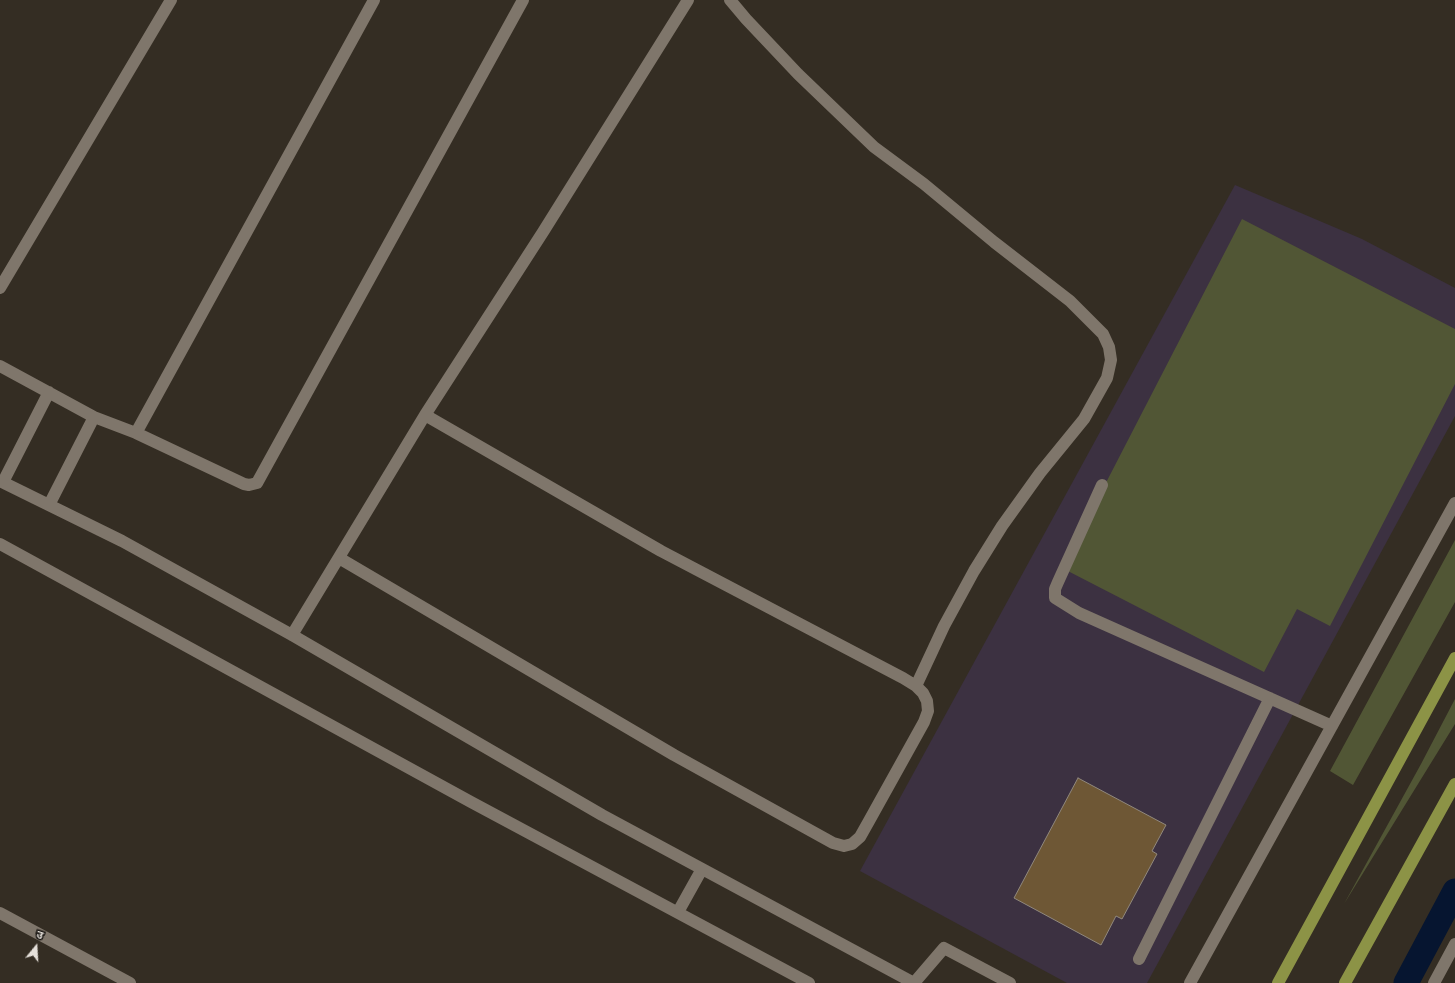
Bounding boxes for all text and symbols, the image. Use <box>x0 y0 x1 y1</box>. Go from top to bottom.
north arrow <box>16 927 56 967</box>
text: उ <box>34 927 45 943</box>

